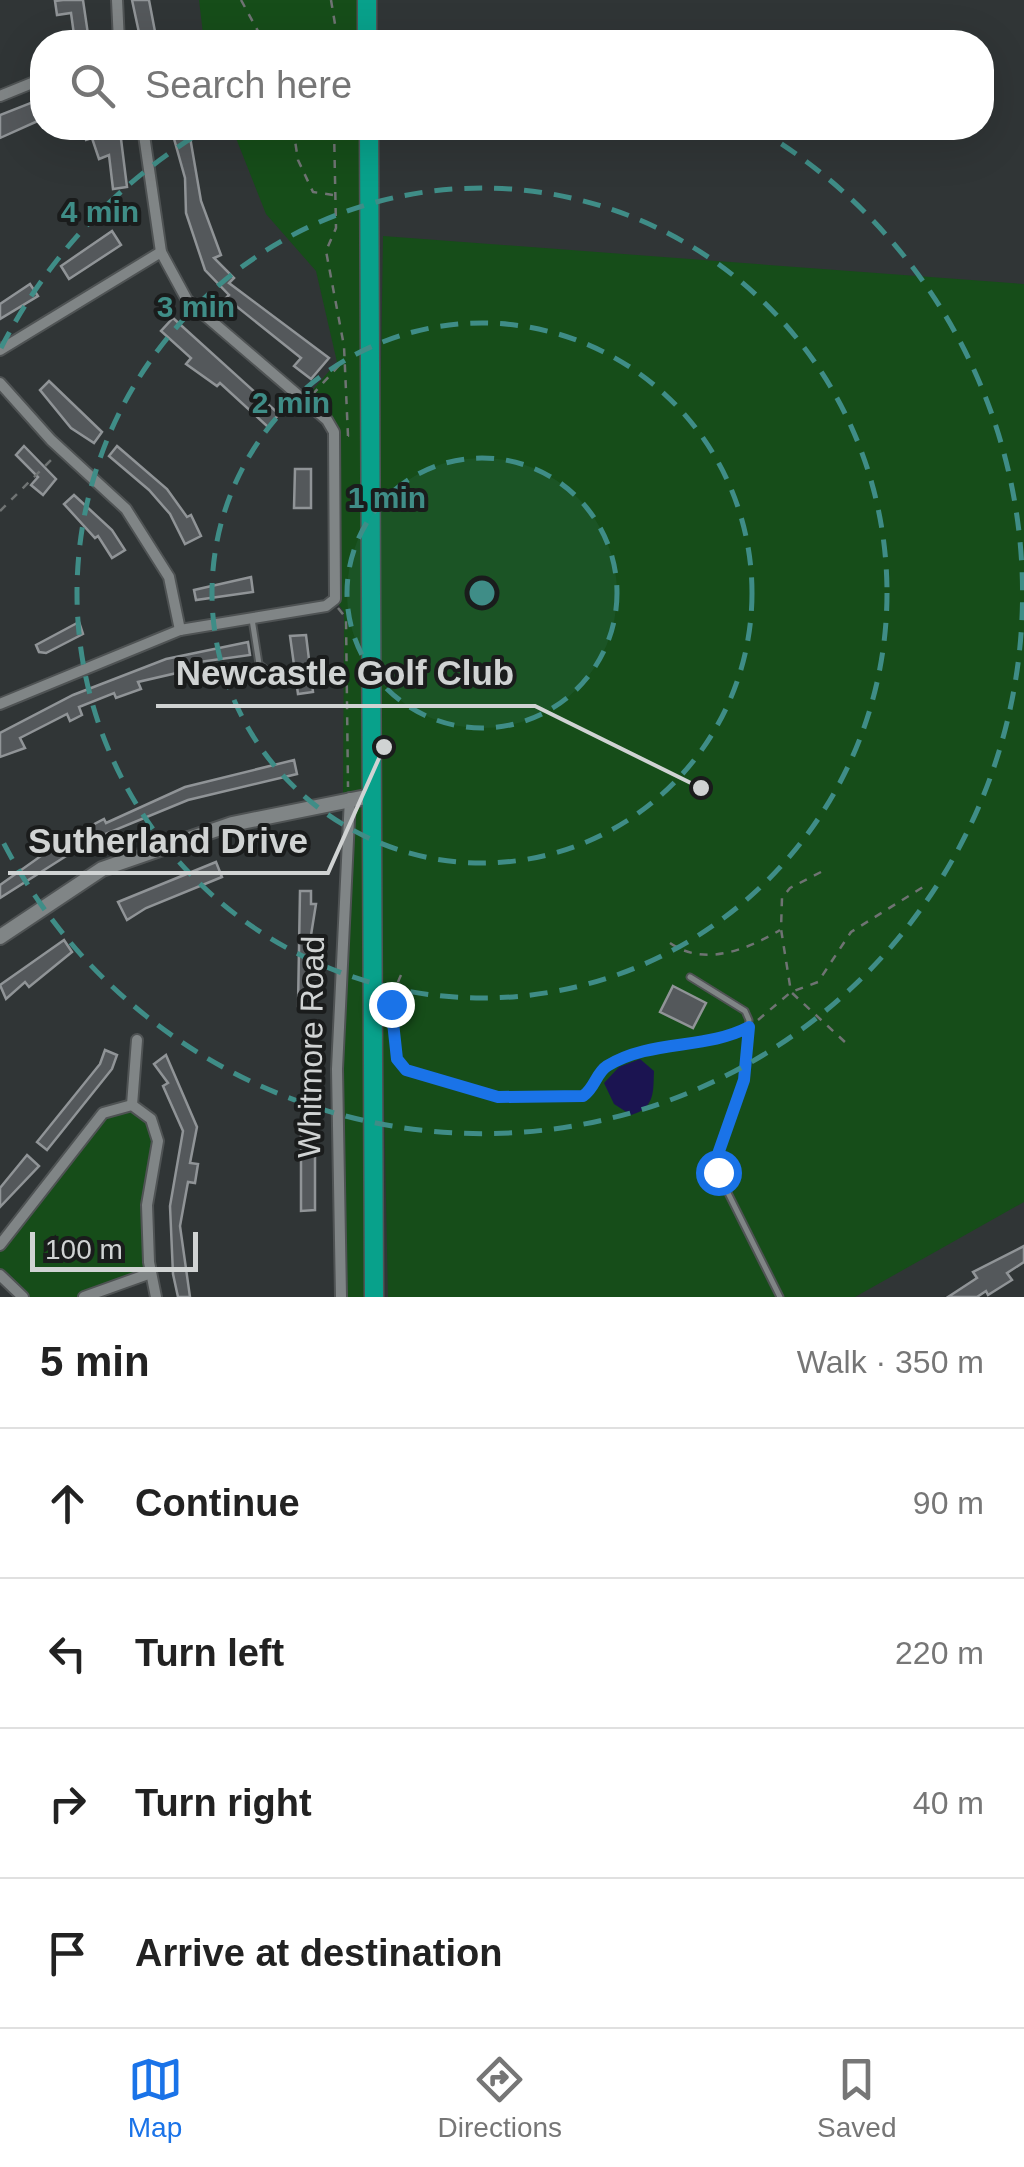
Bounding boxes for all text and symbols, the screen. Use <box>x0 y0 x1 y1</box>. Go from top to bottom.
search box <box>30 30 994 140</box>
icon: search <box>65 58 120 113</box>
text: Search here <box>145 64 352 106</box>
text: 4 min <box>61 195 139 228</box>
text: 3 min <box>157 290 235 323</box>
text: 2 min <box>252 386 330 419</box>
text: 1 min <box>348 481 426 514</box>
centre of rings <box>464 575 500 611</box>
callout: Newcastle Golf Club <box>156 641 535 706</box>
text: Newcastle Golf Club <box>176 653 514 692</box>
callout: Sutherland Drive <box>8 808 328 873</box>
text: Sutherland Drive <box>28 821 308 860</box>
street label: Whitmore Road <box>291 936 331 1158</box>
route end <box>369 982 415 1028</box>
route start <box>696 1150 742 1196</box>
scale bar <box>30 1227 198 1272</box>
text: 100 m <box>45 1234 123 1265</box>
text: 5 min <box>40 1338 150 1385</box>
text: Walk · 350 m <box>797 1344 984 1380</box>
icon: ahead <box>40 1476 95 1531</box>
text: Continue <box>135 1482 300 1524</box>
text: 90 m <box>913 1485 984 1521</box>
icon: left <box>40 1626 95 1681</box>
text: Turn left <box>135 1632 284 1674</box>
text: 220 m <box>895 1635 984 1671</box>
icon: right <box>40 1776 95 1831</box>
text: Turn right <box>135 1782 312 1824</box>
text: 40 m <box>913 1785 984 1821</box>
icon: arrive <box>40 1926 95 1981</box>
text: Arrive at destination <box>135 1932 502 1974</box>
tab: Map <box>128 2052 183 2144</box>
tab: Directions <box>438 2052 562 2144</box>
tab: Saved <box>817 2052 896 2144</box>

